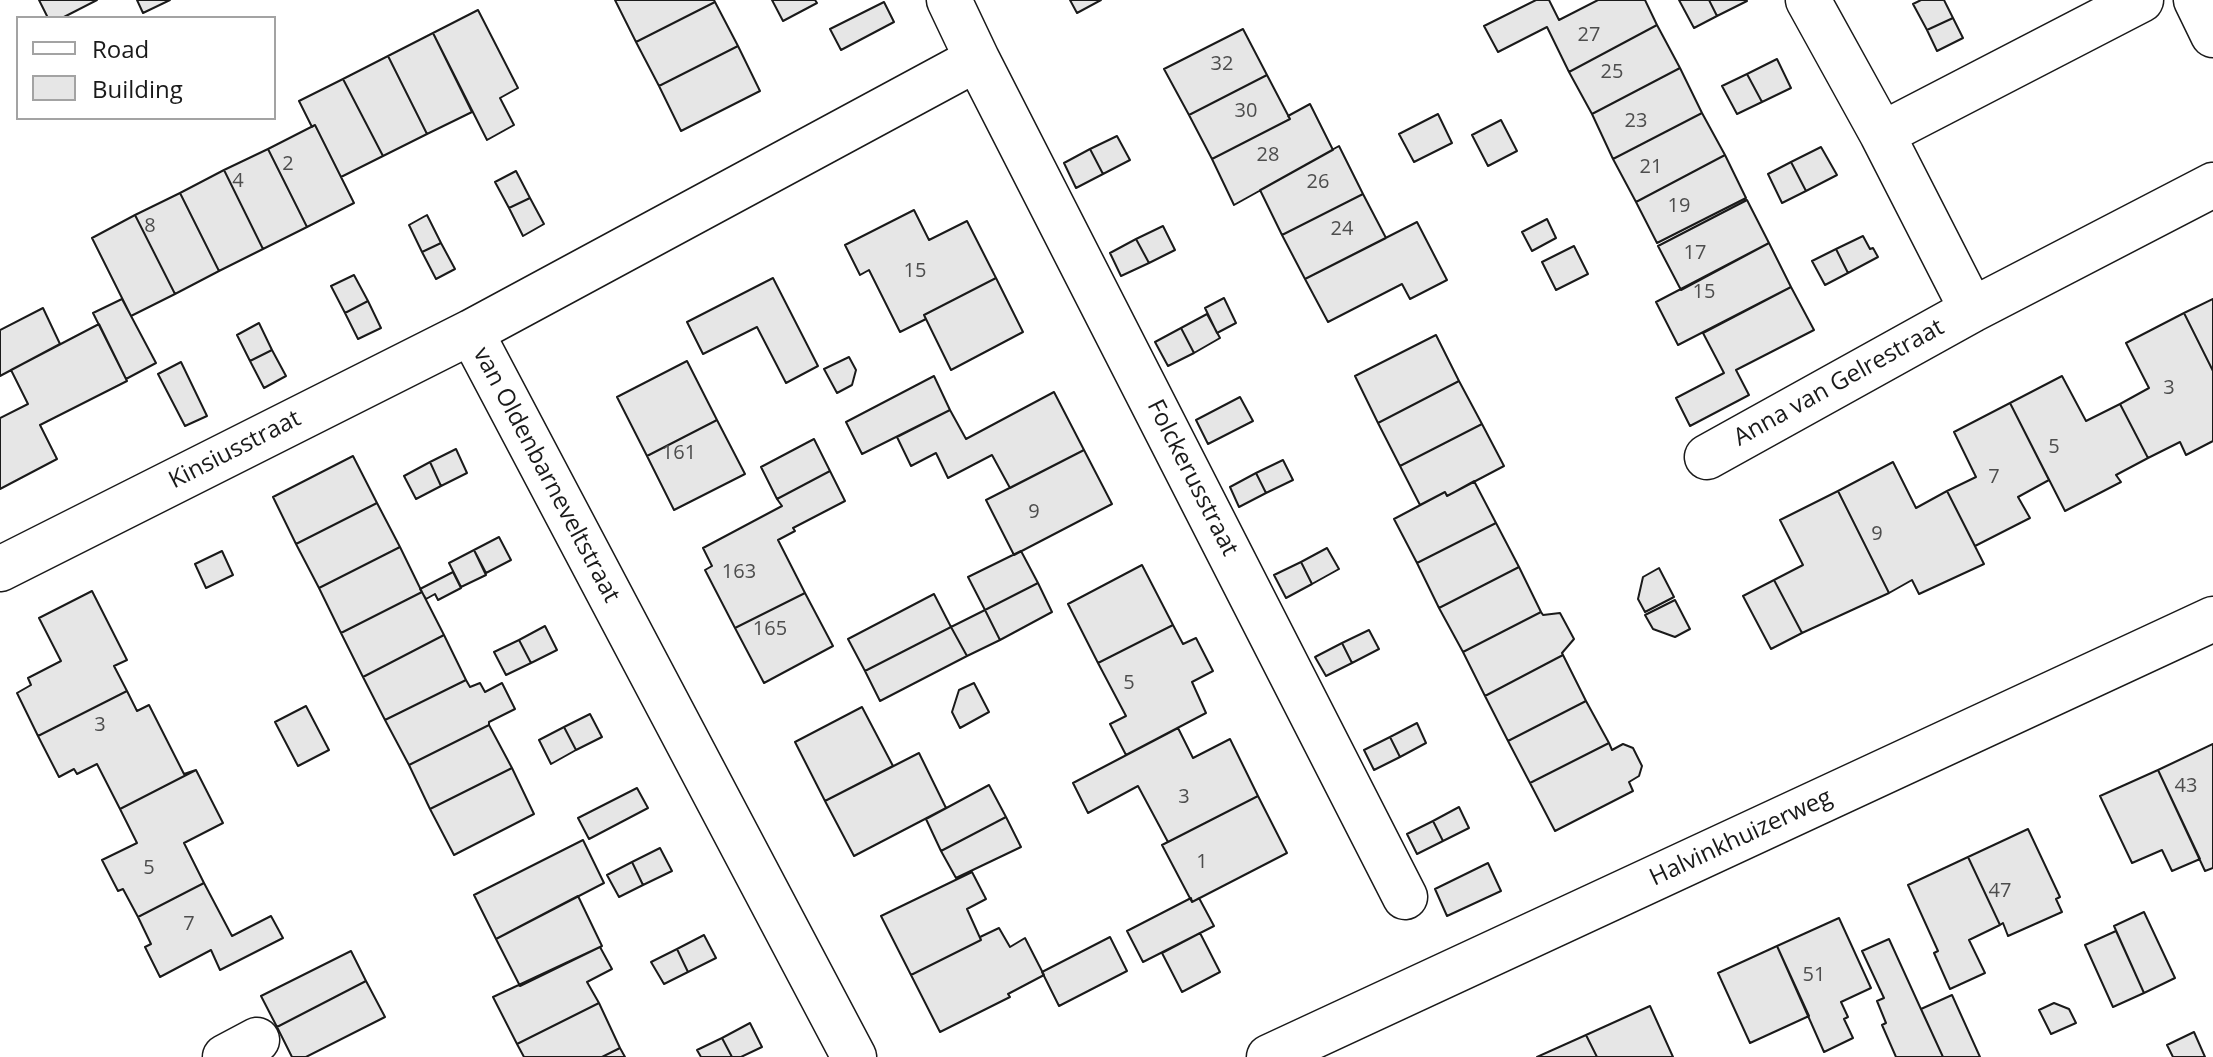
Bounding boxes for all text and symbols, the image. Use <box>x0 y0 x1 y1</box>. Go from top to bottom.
legend <box>16 16 276 120</box>
house number: 27 <box>1578 23 1600 47</box>
text: Road <box>92 32 149 65</box>
house number: 32 <box>1211 52 1233 76</box>
house number: 25 <box>1601 60 1623 84</box>
text: Building <box>92 72 183 105</box>
house number: 30 <box>1235 99 1257 123</box>
house number: 23 <box>1625 109 1647 133</box>
house number: 28 <box>1257 143 1279 167</box>
house number: 2 <box>282 152 294 176</box>
house number: 21 <box>1640 155 1662 179</box>
house number: 4 <box>232 169 244 193</box>
house number: 26 <box>1307 170 1329 194</box>
house number: 19 <box>1668 194 1690 218</box>
house number: 8 <box>144 214 156 238</box>
house number: 24 <box>1331 217 1353 241</box>
house number: 17 <box>1684 241 1706 265</box>
house number: 15 <box>904 259 926 283</box>
house number: 15 <box>1693 280 1715 304</box>
street label: Anna van Gelrestraat <box>1729 313 1949 453</box>
street label: van Oldenbarneveltstraat <box>466 342 626 608</box>
house number: 3 <box>2163 376 2175 400</box>
street label: Folckerusstraat <box>1140 395 1244 561</box>
street label: Kinsiusstraat <box>164 404 306 496</box>
house number: 5 <box>2048 435 2060 459</box>
house number: 161 <box>662 441 696 465</box>
house number: 7 <box>1988 465 2000 489</box>
house number: 9 <box>1028 500 1040 524</box>
house number: 9 <box>1871 522 1883 546</box>
house number: 163 <box>722 560 756 584</box>
house number: 165 <box>753 617 787 641</box>
house number: 5 <box>1123 671 1135 695</box>
house number: 3 <box>94 713 106 737</box>
house number: 43 <box>2175 774 2197 798</box>
street label: Halvinkhuizerweg <box>1645 783 1837 893</box>
house number: 3 <box>1178 785 1190 809</box>
house number: 1 <box>1196 850 1208 874</box>
house number: 5 <box>143 856 155 880</box>
house number: 47 <box>1989 879 2011 903</box>
house number: 7 <box>183 912 195 936</box>
house number: 51 <box>1803 963 1825 987</box>

